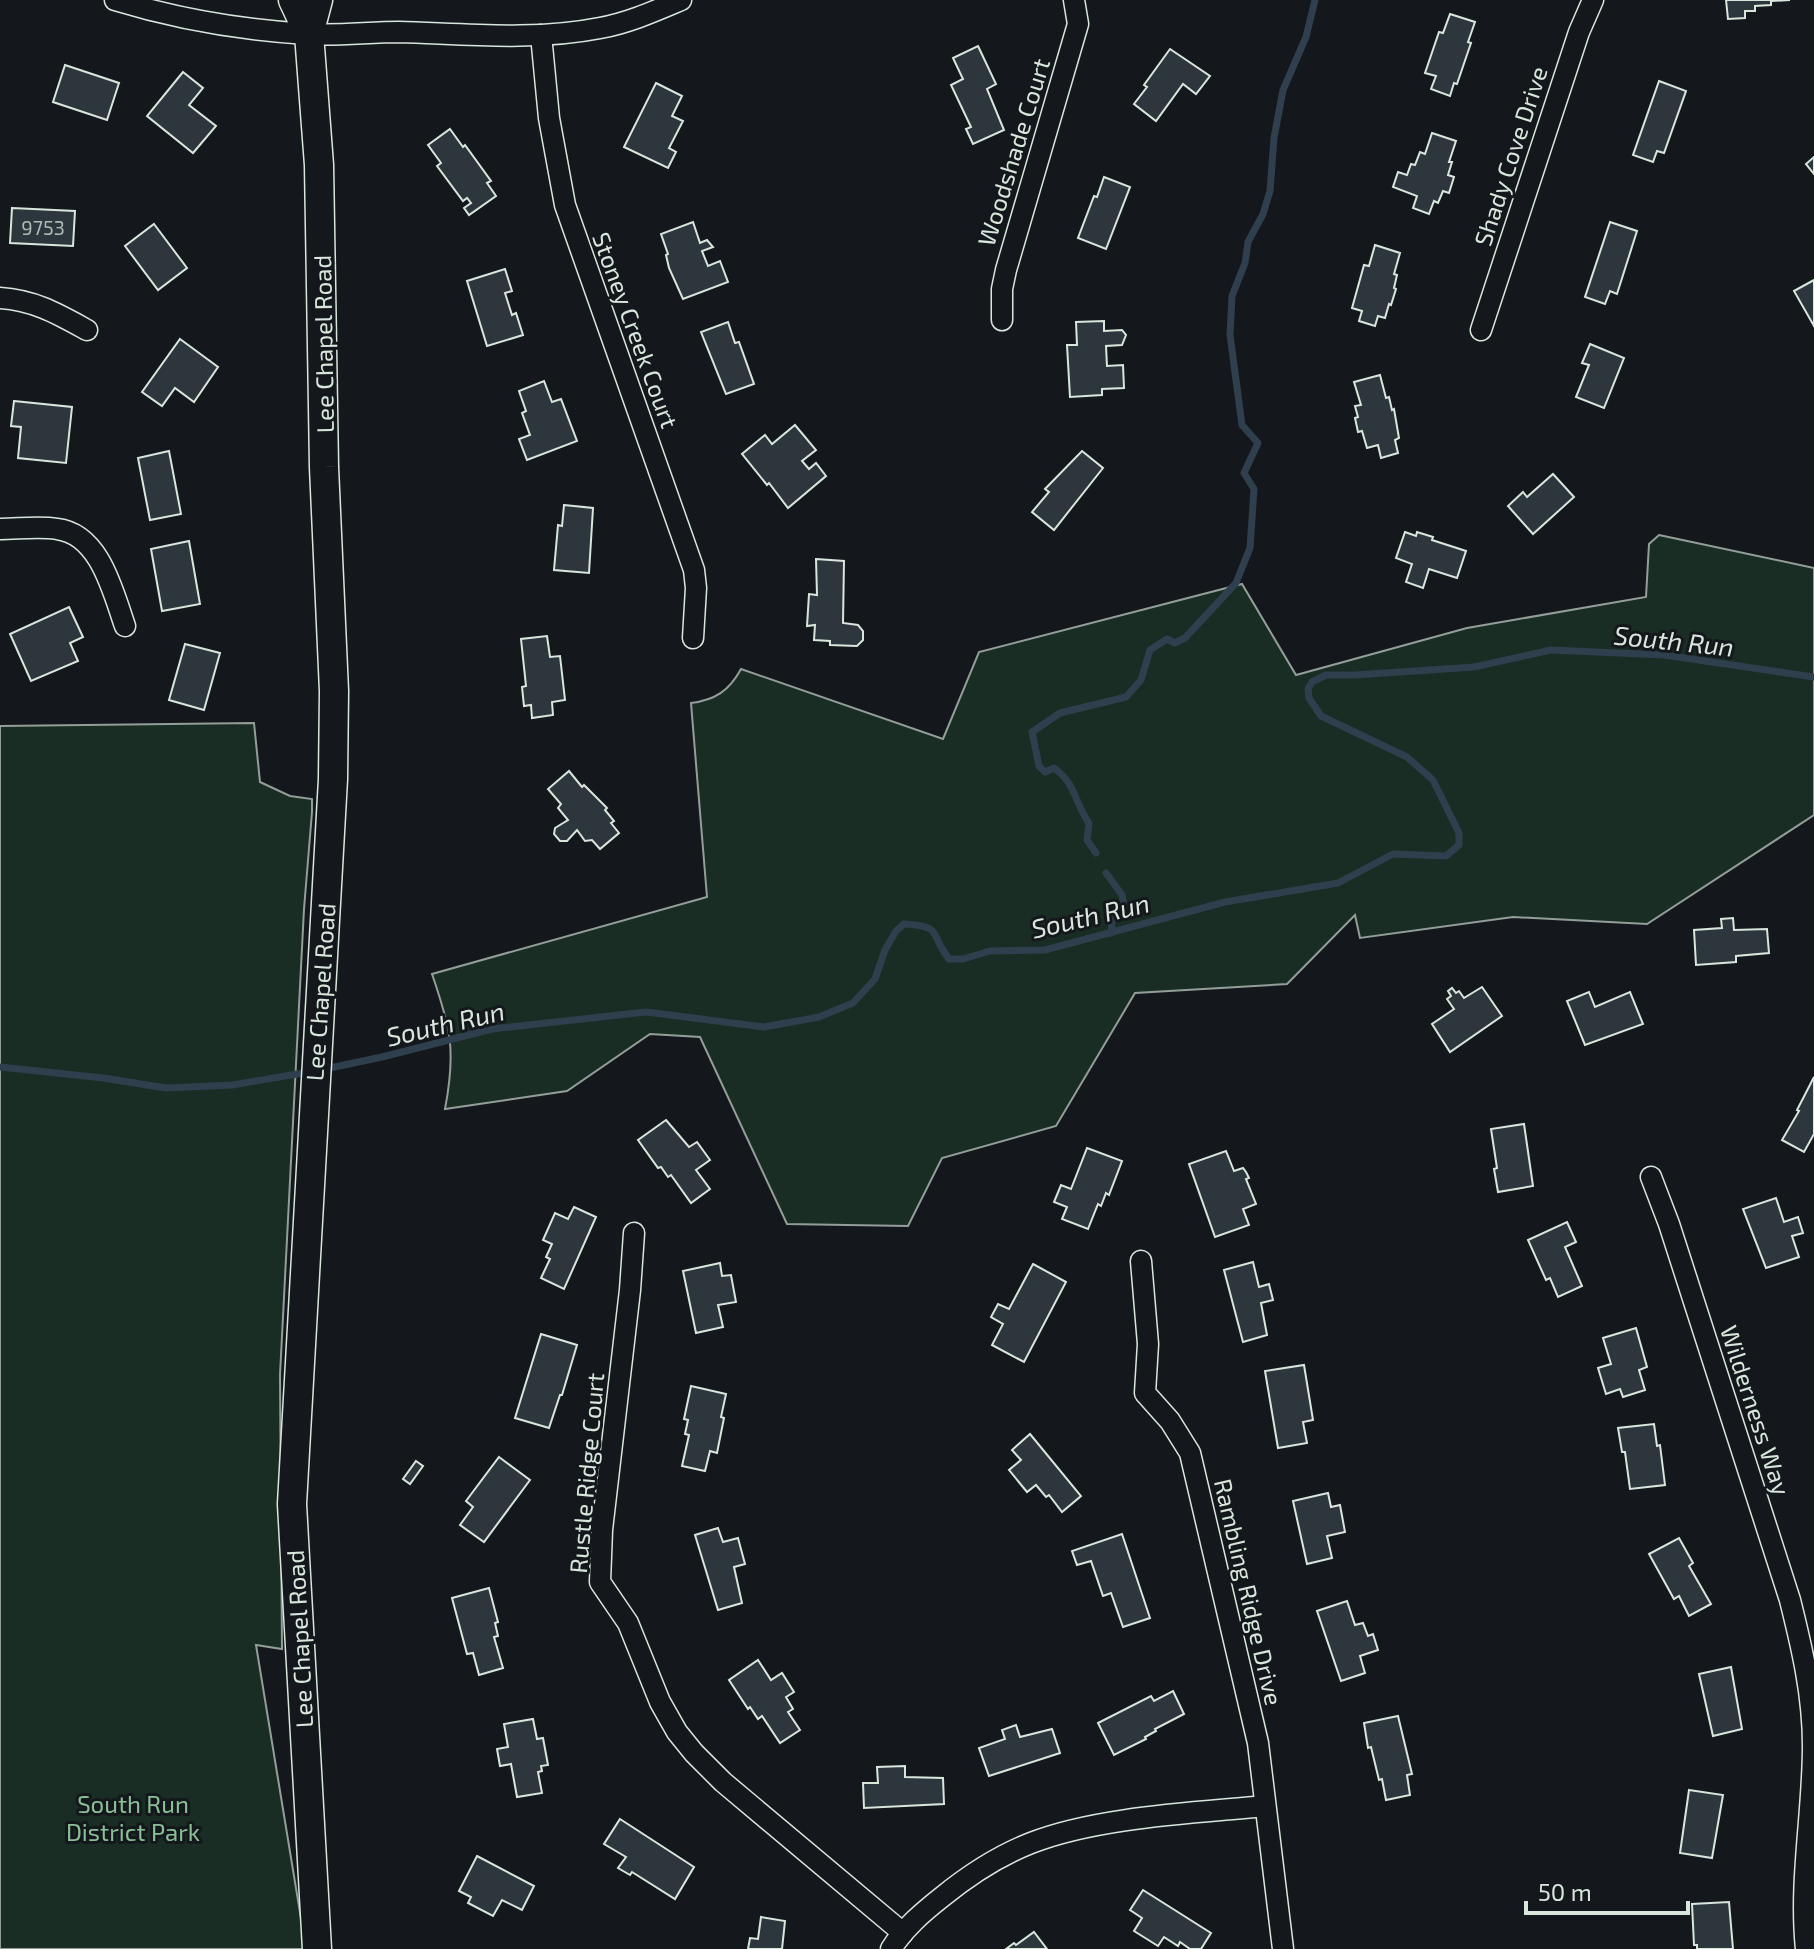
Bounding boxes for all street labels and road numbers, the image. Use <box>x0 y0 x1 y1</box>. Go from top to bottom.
street label: Woodshade Court <box>971 55 1055 249</box>
street label: Shady Cove Drive <box>1467 63 1553 249</box>
street label: Stoney Creek Court <box>587 228 685 432</box>
street label: Lee Chapel Road <box>307 255 339 433</box>
street label: Lee Chapel Road <box>299 902 341 1082</box>
street label: Wilderness Way <box>1715 1321 1797 1499</box>
street label: Rustle Ridge Court <box>563 1372 609 1574</box>
street label: Rambling Ridge Drive <box>1209 1476 1289 1708</box>
street label: Lee Chapel Road <box>280 1549 318 1729</box>

